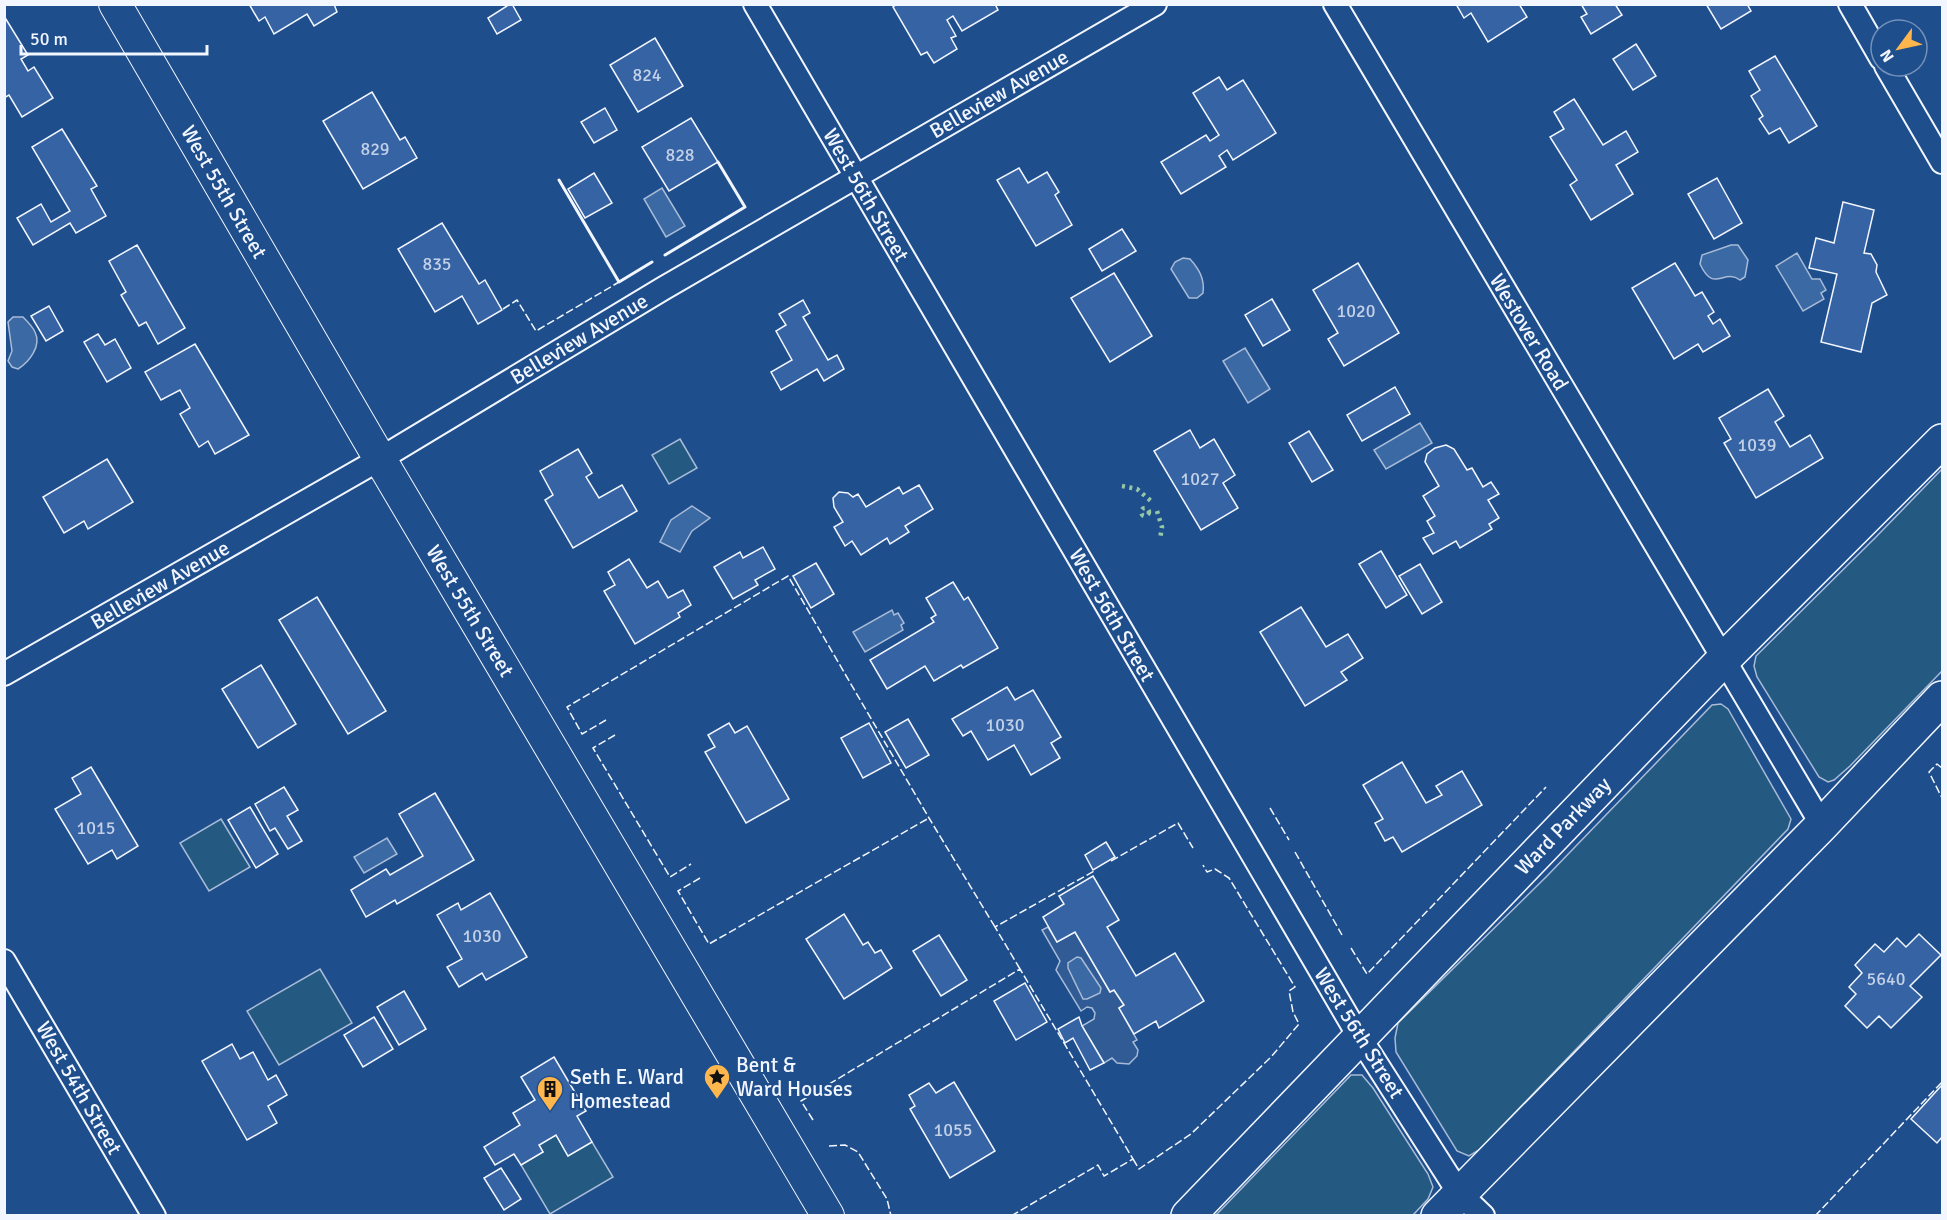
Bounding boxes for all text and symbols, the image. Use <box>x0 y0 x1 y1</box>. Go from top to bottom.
scale bar <box>21 18 207 56</box>
north arrow <box>1869 18 1929 78</box>
text: 50 m <box>30 28 68 50</box>
street label: Belleview Avenue <box>925 44 1073 144</box>
text: N <box>1876 46 1899 66</box>
house number: 824 <box>632 64 662 86</box>
street label: West 55th Street <box>175 121 273 263</box>
street label: West 56th Street <box>817 124 915 266</box>
house number: 829 <box>360 138 390 160</box>
house number: 828 <box>665 144 695 166</box>
house number: 835 <box>422 253 452 275</box>
street label: Westover Road <box>1484 269 1574 395</box>
street label: Belleview Avenue <box>505 288 653 390</box>
house number: 1020 <box>1337 300 1375 322</box>
house number: 1039 <box>1738 434 1776 456</box>
house number: 1027 <box>1181 468 1219 490</box>
street label: Belleview Avenue <box>86 535 234 635</box>
street label: West 55th Street <box>420 540 520 682</box>
street label: West 56th Street <box>1063 544 1161 686</box>
house number: 1030 <box>986 714 1024 736</box>
street label: Ward Parkway <box>1510 771 1616 881</box>
house number: 1015 <box>77 817 115 839</box>
house number: 1030 <box>463 925 501 947</box>
street label: West 56th Street <box>1308 963 1410 1103</box>
house number: 5640 <box>1867 968 1905 990</box>
street label: West 54th Street <box>30 1017 128 1159</box>
place label: Bent & Ward Houses <box>736 1052 852 1102</box>
place icon: Bent & Ward Houses <box>702 1062 732 1100</box>
place label: Seth E. Ward Homestead <box>570 1064 684 1114</box>
building icon: Seth E. Ward Homestead <box>535 1074 565 1112</box>
house number: 1055 <box>934 1119 972 1141</box>

